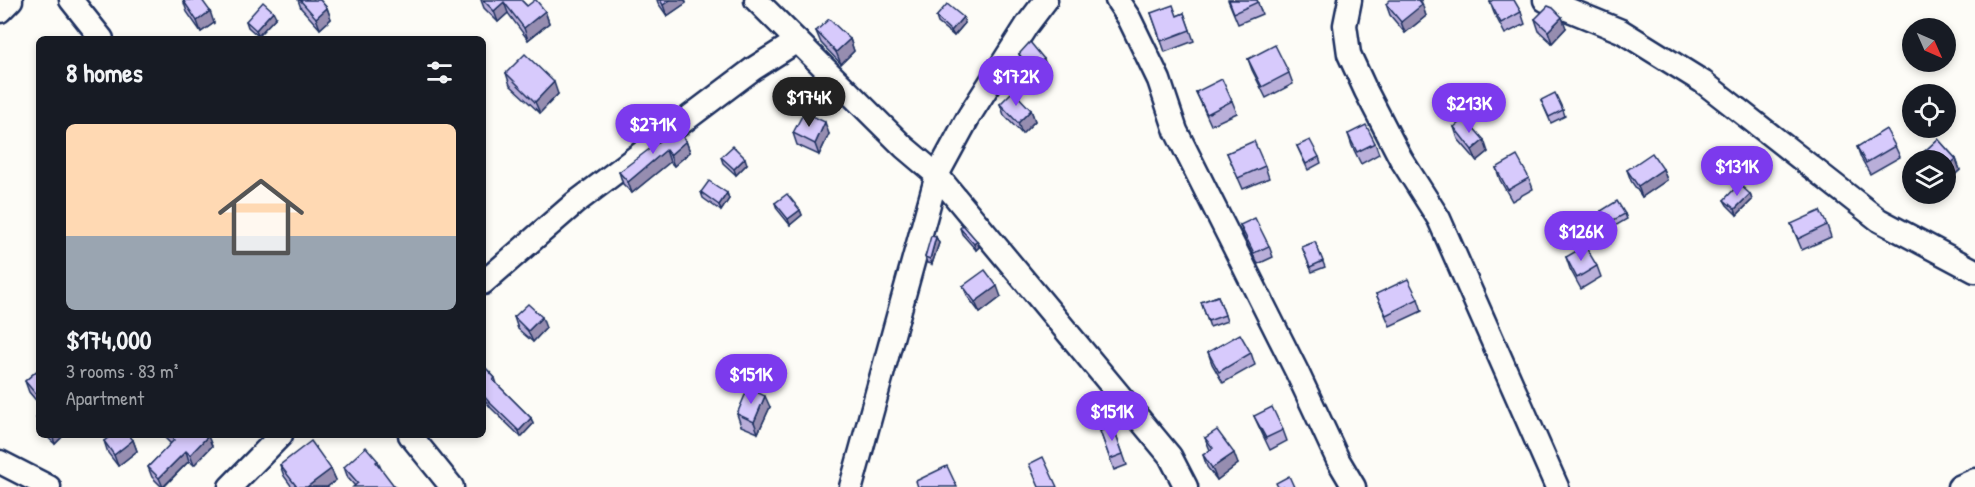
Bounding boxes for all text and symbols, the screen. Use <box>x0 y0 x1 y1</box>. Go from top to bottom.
north arrow <box>1902 18 1956 72</box>
map controls <box>1902 18 1956 204</box>
text: 8 homes <box>66 55 143 90</box>
icon: filters <box>423 56 456 89</box>
pin: $172K <box>974 56 1058 107</box>
text: $172K <box>992 62 1040 89</box>
pin: $174K <box>767 77 851 128</box>
text: $174K <box>786 83 832 110</box>
pin: $213K <box>1427 83 1511 134</box>
button: locate <box>1902 84 1956 138</box>
text: $213K <box>1446 89 1492 116</box>
pin: $271K <box>611 104 695 155</box>
text: $271K <box>629 110 677 137</box>
pin: $131K <box>1695 146 1779 197</box>
button: layers <box>1902 150 1956 204</box>
text: $131K <box>1715 152 1759 179</box>
icon: home <box>207 163 315 271</box>
pin: $126K <box>1539 211 1623 262</box>
text: $126K <box>1558 217 1604 244</box>
text: $174,000 <box>66 322 151 357</box>
pin: $151K <box>709 354 793 405</box>
text: 3 rooms · 83 m² <box>66 357 178 384</box>
text: $151K <box>729 360 773 387</box>
text: Apartment <box>66 384 144 411</box>
pin: $151K <box>1070 391 1154 442</box>
text: $151K <box>1090 397 1134 424</box>

